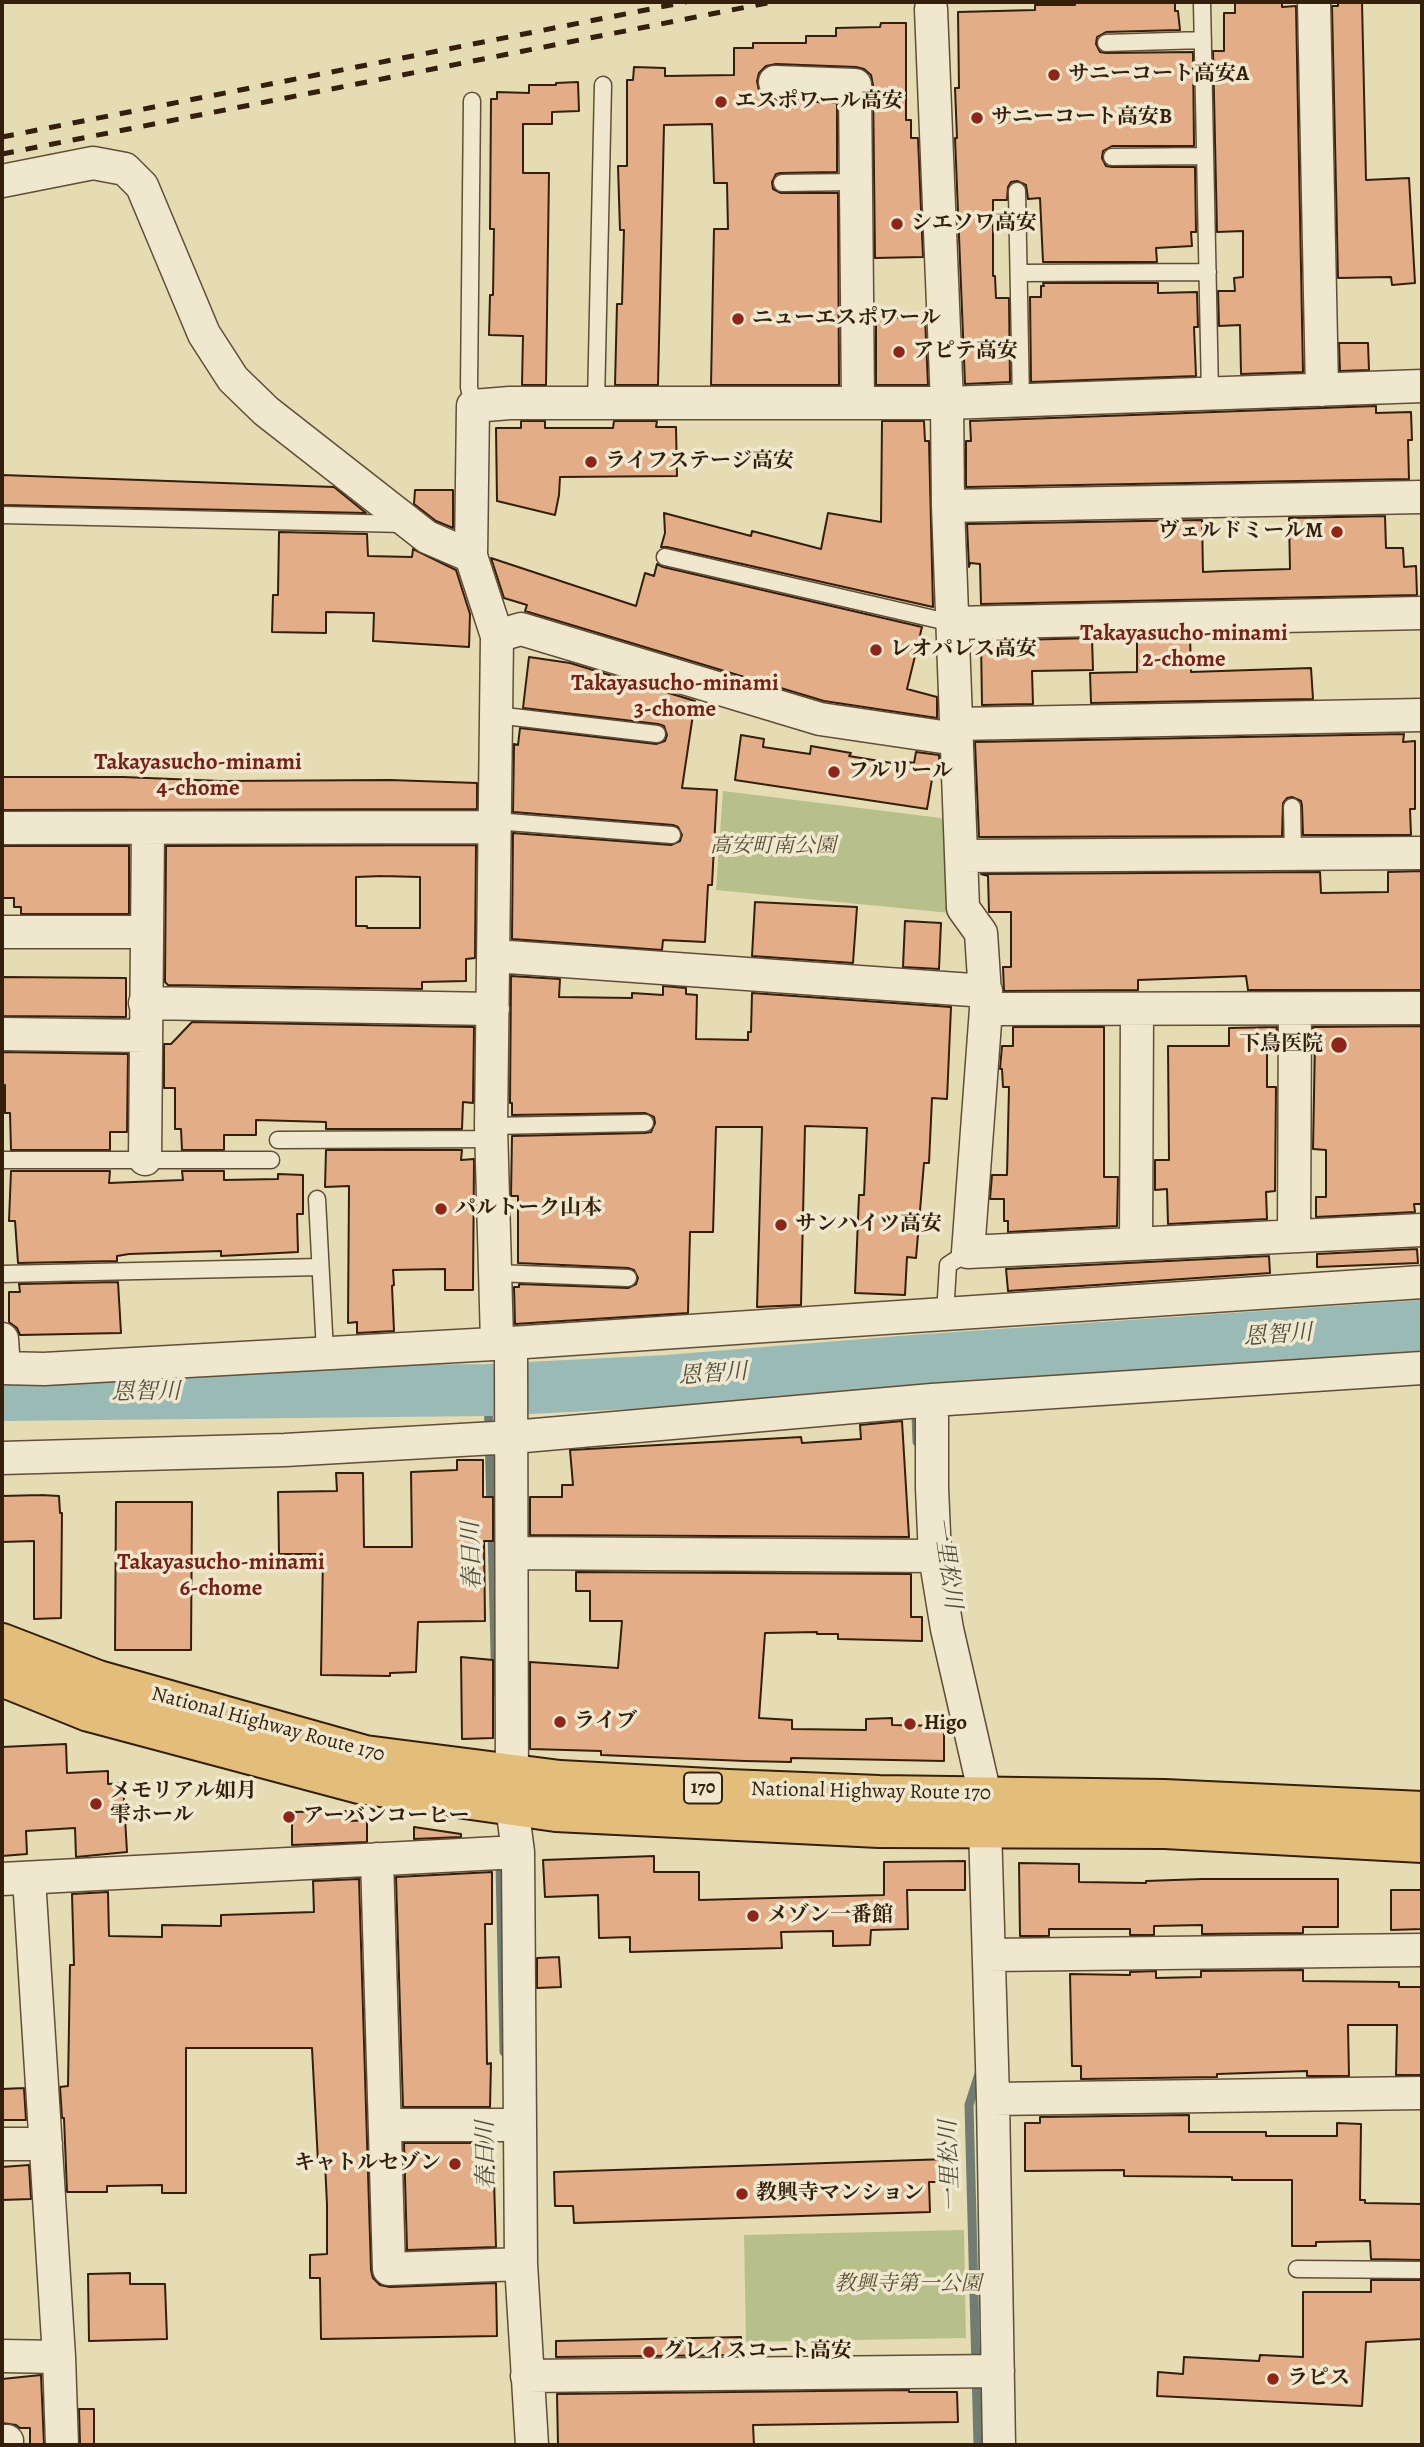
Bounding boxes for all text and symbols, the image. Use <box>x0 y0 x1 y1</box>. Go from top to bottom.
place label: サニーコート高安A <box>1068 62 1249 88</box>
marker: サニーコート高安A <box>1046 67 1062 83</box>
place label: エスポワール高安 <box>735 89 903 115</box>
marker: エスポワール高安 <box>713 94 729 110</box>
place label: サニーコート高安B <box>991 105 1172 131</box>
marker: サニーコート高安B <box>969 110 985 126</box>
place label: シエソワ高安 <box>911 211 1037 237</box>
marker: シエソワ高安 <box>889 216 905 232</box>
place label: ニューエスポワール <box>752 306 941 332</box>
marker: ニューエスポワール <box>730 311 746 327</box>
place label: アピテ高安 <box>913 339 1018 365</box>
marker: アピテ高安 <box>891 344 907 360</box>
place label: ライフステージ高安 <box>605 449 794 475</box>
marker: ライフステージ高安 <box>583 454 599 470</box>
place label: ヴェルドミールM <box>1158 519 1323 545</box>
marker: ヴェルドミールM <box>1329 524 1345 540</box>
district label: Takayasucho-minami 2-chome <box>1080 620 1288 674</box>
place label: レオパレス高安 <box>890 637 1037 663</box>
marker: レオパレス高安 <box>868 642 884 658</box>
district label: Takayasucho-minami 3-chome <box>571 670 779 724</box>
district label: Takayasucho-minami 4-chome <box>94 749 302 803</box>
place label: フルリール <box>848 759 953 785</box>
marker: フルリール <box>826 764 842 780</box>
park label: 高安町南公園 <box>710 834 836 860</box>
place label: 下鳥医院 <box>1239 1032 1323 1058</box>
marker: 下鳥医院 <box>1329 1035 1349 1055</box>
place label: パルトーク山本 <box>455 1196 602 1222</box>
marker: パルトーク山本 <box>433 1201 449 1217</box>
place label: サンハイツ高安 <box>795 1212 942 1238</box>
marker: サンハイツ高安 <box>773 1217 789 1233</box>
water label: 恩智川 <box>1243 1320 1313 1352</box>
water label: 恩智川 <box>678 1359 748 1391</box>
water label: 恩智川 <box>111 1379 181 1407</box>
water label: 一里松川 <box>926 1516 966 1610</box>
water label: 春日川 <box>458 1521 488 1591</box>
district label: Takayasucho-minami 6-chome <box>117 1549 325 1603</box>
street label: National Highway Route 170 <box>149 1682 387 1768</box>
place label: ライブ <box>574 1709 637 1735</box>
place label: Higo <box>924 1711 967 1737</box>
marker: ライブ <box>552 1714 568 1730</box>
marker: Higo <box>902 1716 918 1732</box>
road number: 170 <box>684 1772 722 1803</box>
street label: National Highway Route 170 <box>751 1777 991 1807</box>
place label: メモリアル如月 雫ホール <box>110 1779 257 1829</box>
marker: メモリアル如月 雫ホール <box>88 1796 104 1812</box>
place label: アーバンコーヒー <box>303 1804 470 1830</box>
marker: アーバンコーヒー <box>281 1809 297 1825</box>
place label: メゾン一番館 <box>767 1903 893 1929</box>
marker: メゾン一番館 <box>745 1908 761 1924</box>
water label: 春日川 <box>473 2120 501 2190</box>
water label: 一里松川 <box>936 2120 966 2212</box>
place label: キャトルセゾン <box>294 2151 441 2177</box>
marker: キャトルセゾン <box>447 2156 463 2172</box>
place label: 教興寺マンション <box>756 2181 924 2207</box>
marker: 教興寺マンション <box>734 2186 750 2202</box>
park label: 教興寺第一公園 <box>835 2272 981 2298</box>
place label: グレイスコート高安 <box>663 2339 852 2365</box>
marker: グレイスコート高安 <box>641 2344 657 2360</box>
place label: ラピス <box>1287 2366 1350 2392</box>
marker: ラピス <box>1265 2371 1281 2387</box>

